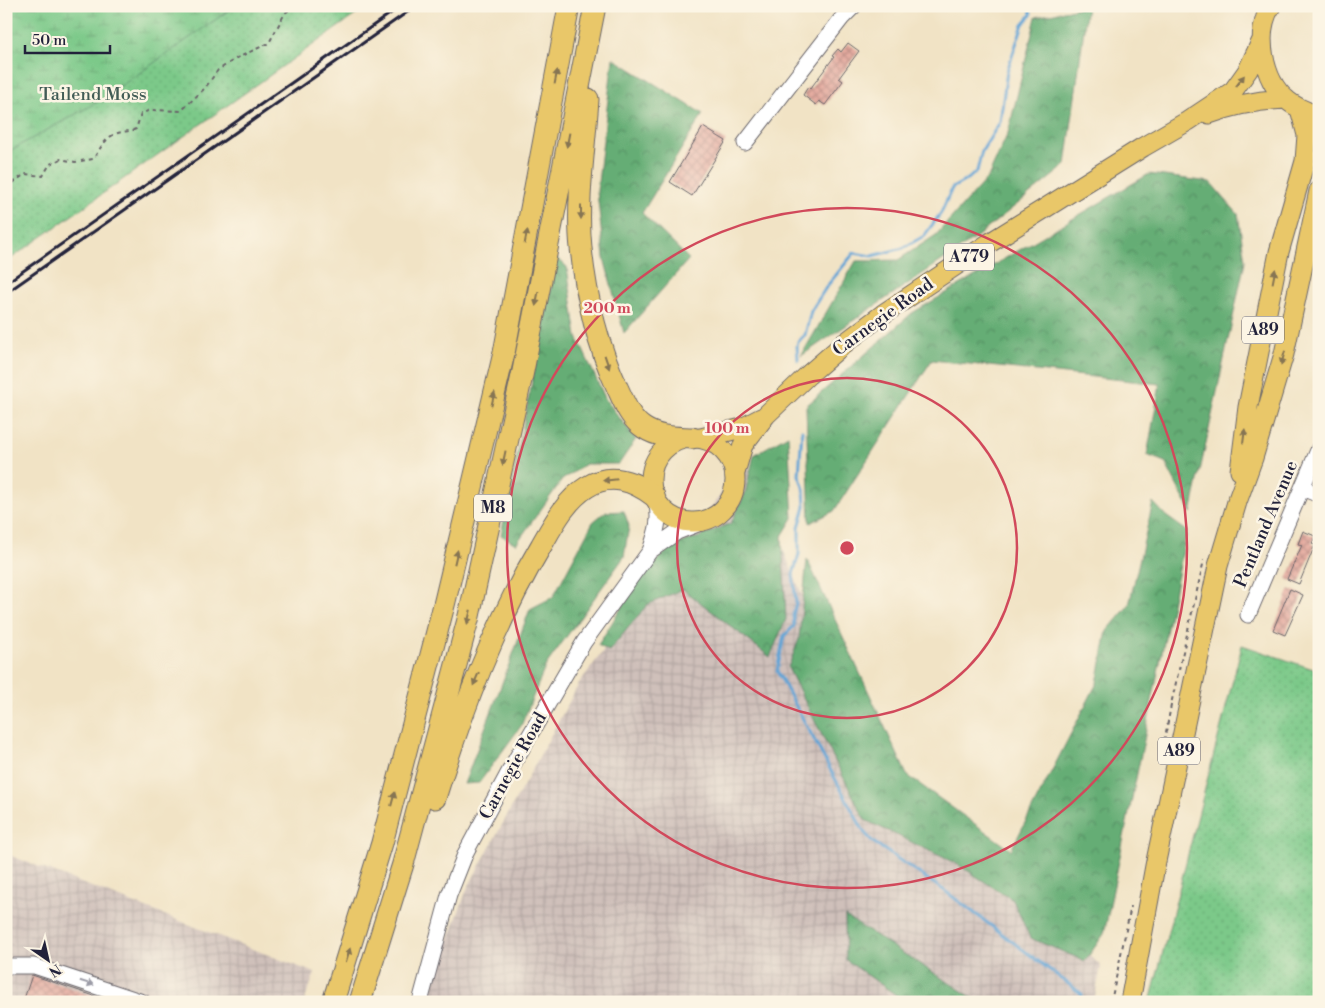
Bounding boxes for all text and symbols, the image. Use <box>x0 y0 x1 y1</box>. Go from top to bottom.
scale bar <box>25 22 110 54</box>
text: 50 m <box>32 31 66 50</box>
one-way arrow <box>552 69 560 84</box>
one-way arrow <box>1235 74 1245 88</box>
park label: Tailend Moss <box>39 83 147 106</box>
one-way arrow <box>564 132 572 148</box>
one-way arrow <box>577 204 585 220</box>
one-way arrow <box>522 228 530 244</box>
road number: A779 <box>944 243 994 270</box>
one-way arrow <box>1270 268 1278 284</box>
street label: Carnegie Road <box>828 272 939 361</box>
one-way arrow <box>533 292 541 307</box>
text: 200 m <box>583 299 631 318</box>
road number: A89 <box>1242 316 1284 344</box>
one-way arrow <box>1279 350 1287 366</box>
one-way arrow <box>604 355 611 370</box>
one-way arrow <box>489 391 497 407</box>
text: 100 m <box>705 419 750 438</box>
one-way arrow <box>1240 428 1248 444</box>
one-way arrow <box>500 451 508 466</box>
street label: Pentland Avenue <box>1229 457 1303 591</box>
one-way arrow <box>601 476 617 484</box>
road number: M8 <box>474 494 512 522</box>
centre of rings <box>838 539 856 557</box>
one-way arrow <box>452 550 460 565</box>
one-way arrow <box>465 610 473 625</box>
one-way arrow <box>472 672 480 686</box>
street label: Carnegie Road <box>474 708 552 824</box>
road number: A89 <box>1158 738 1200 764</box>
one-way arrow <box>390 792 398 807</box>
north arrow <box>22 936 72 986</box>
one-way arrow <box>344 948 352 963</box>
text: N <box>45 959 64 981</box>
one-way arrow <box>80 980 95 988</box>

